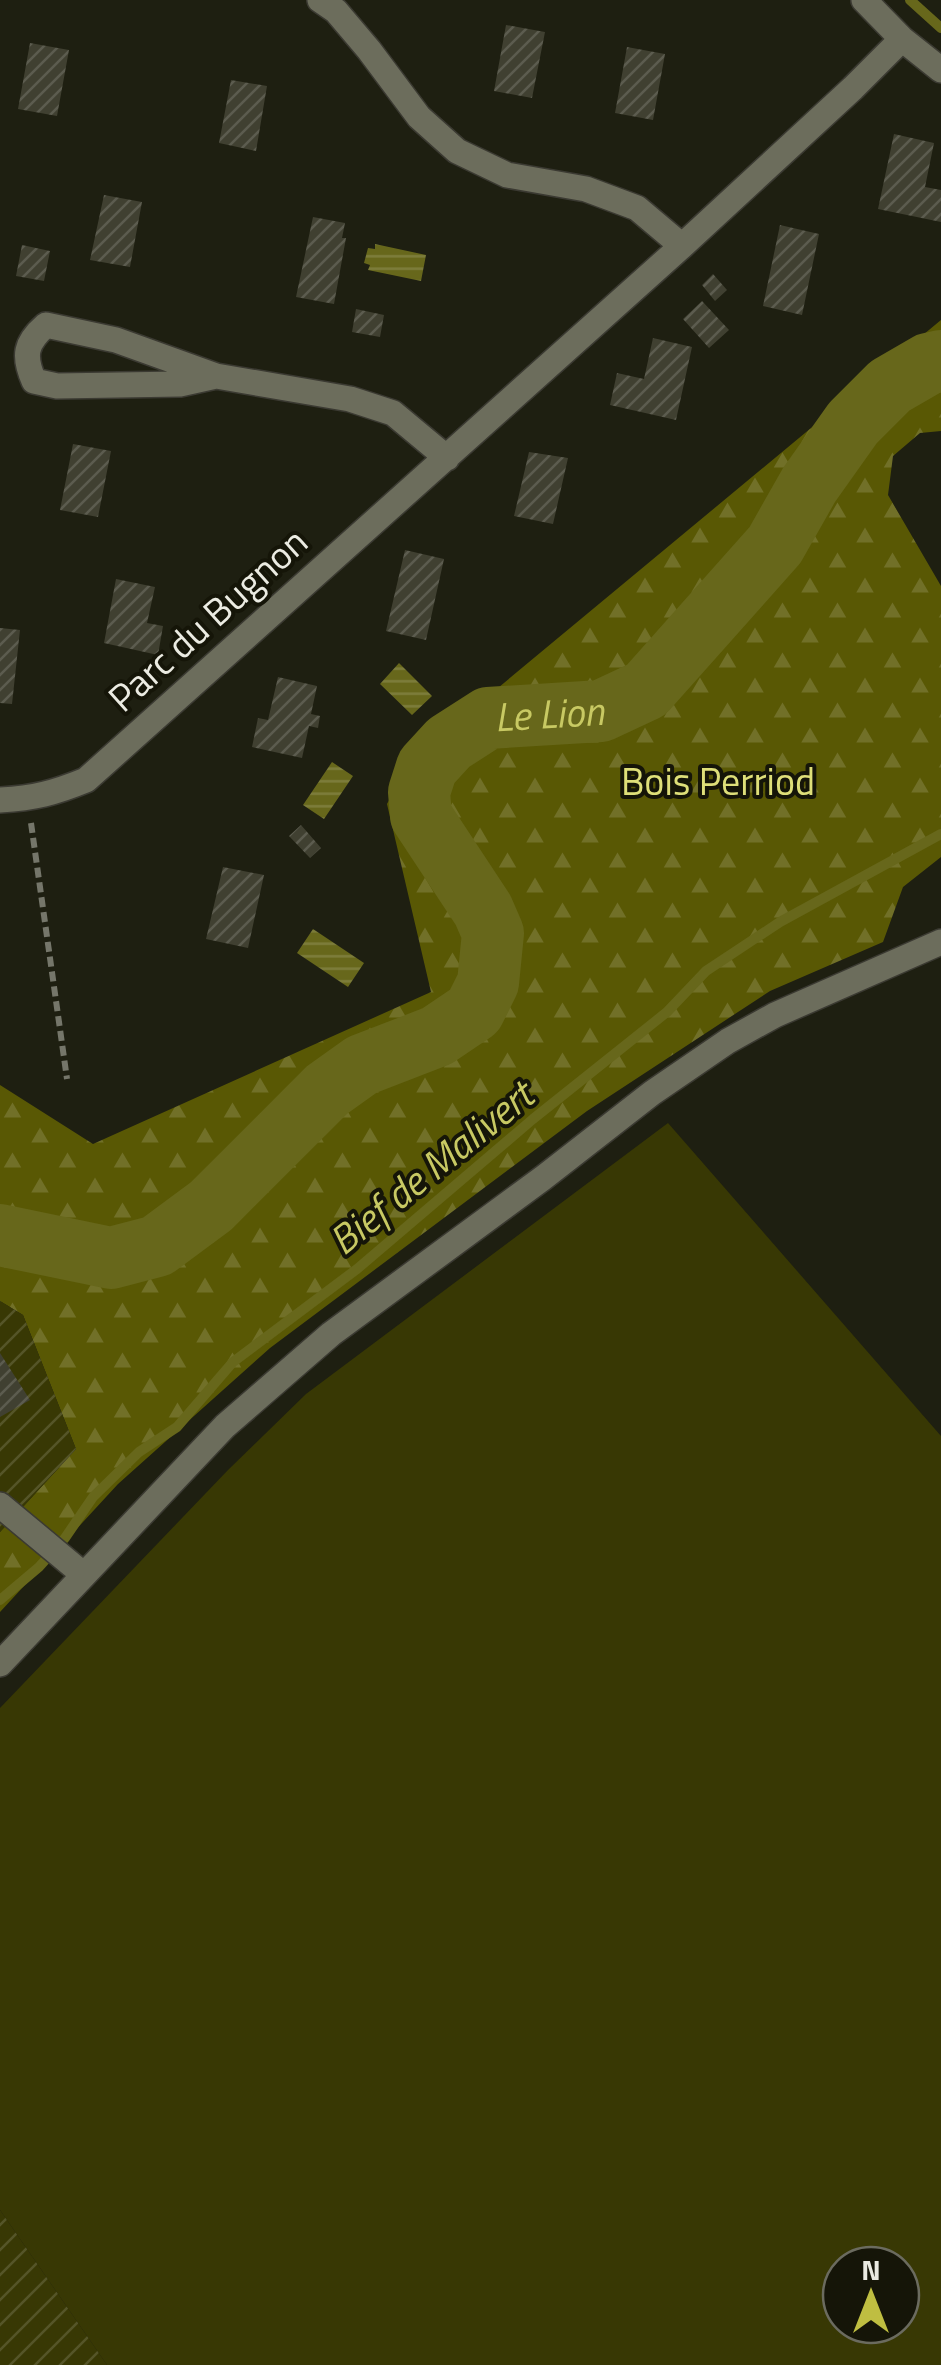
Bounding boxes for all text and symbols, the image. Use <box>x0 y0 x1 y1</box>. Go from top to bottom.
street label: Parc du Bugnon <box>94 513 320 725</box>
water label: Le Lion <box>493 680 607 748</box>
park label: Bois Perriod <box>621 752 815 810</box>
water label: Bief de Malivert <box>315 1063 549 1269</box>
north arrow <box>821 2245 921 2345</box>
text: N <box>861 2248 881 2291</box>

